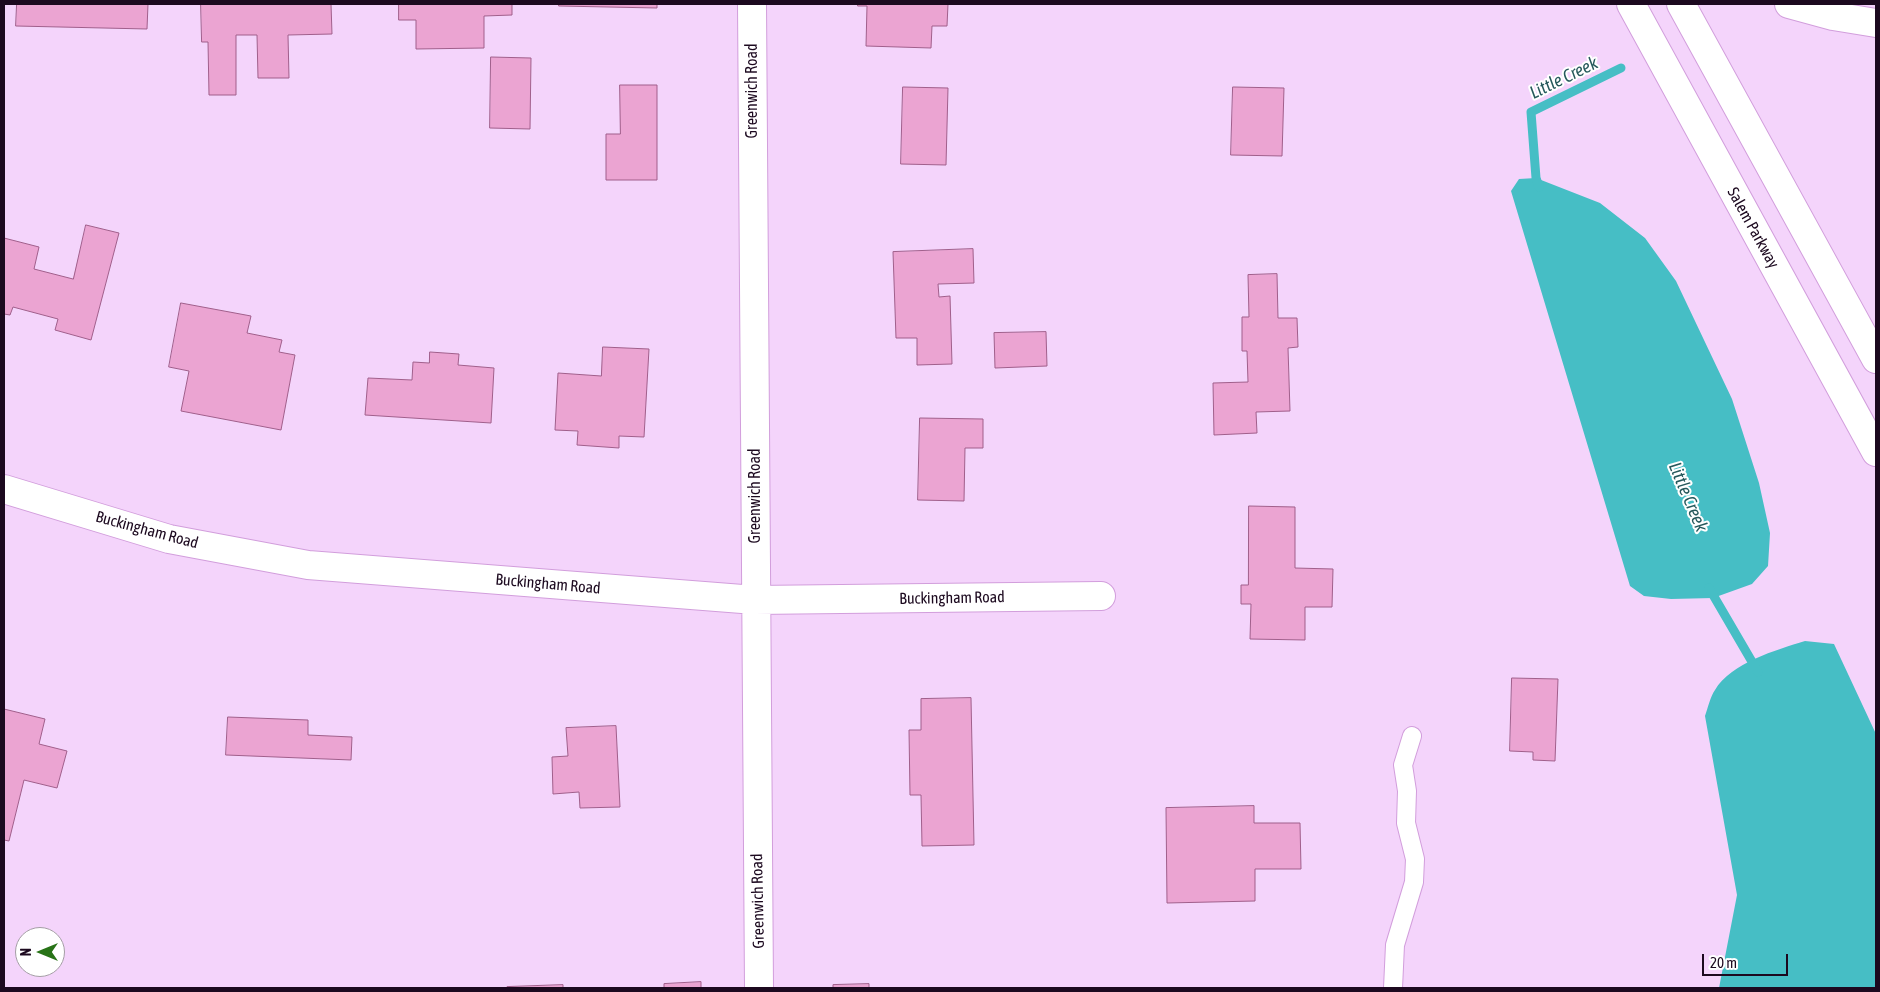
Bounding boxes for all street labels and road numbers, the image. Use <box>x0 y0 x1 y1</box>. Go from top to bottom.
street label: Greenwich Road <box>742 43 762 139</box>
street label: Salem Parkway <box>1723 184 1783 272</box>
street label: Greenwich Road <box>745 448 765 544</box>
street label: Buckingham Road <box>94 507 200 553</box>
street label: Buckingham Road <box>495 570 601 598</box>
street label: Buckingham Road <box>899 587 1005 609</box>
street label: Greenwich Road <box>748 853 768 949</box>

